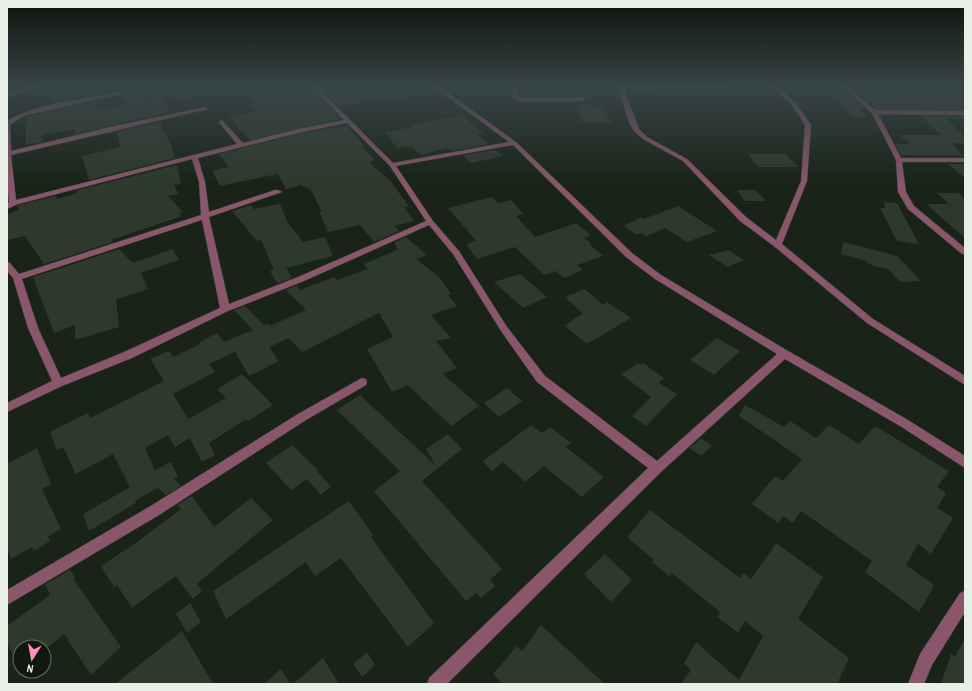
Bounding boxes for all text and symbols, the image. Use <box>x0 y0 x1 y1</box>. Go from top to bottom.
north arrow <box>12 639 52 679</box>
text: N <box>26 661 35 676</box>

